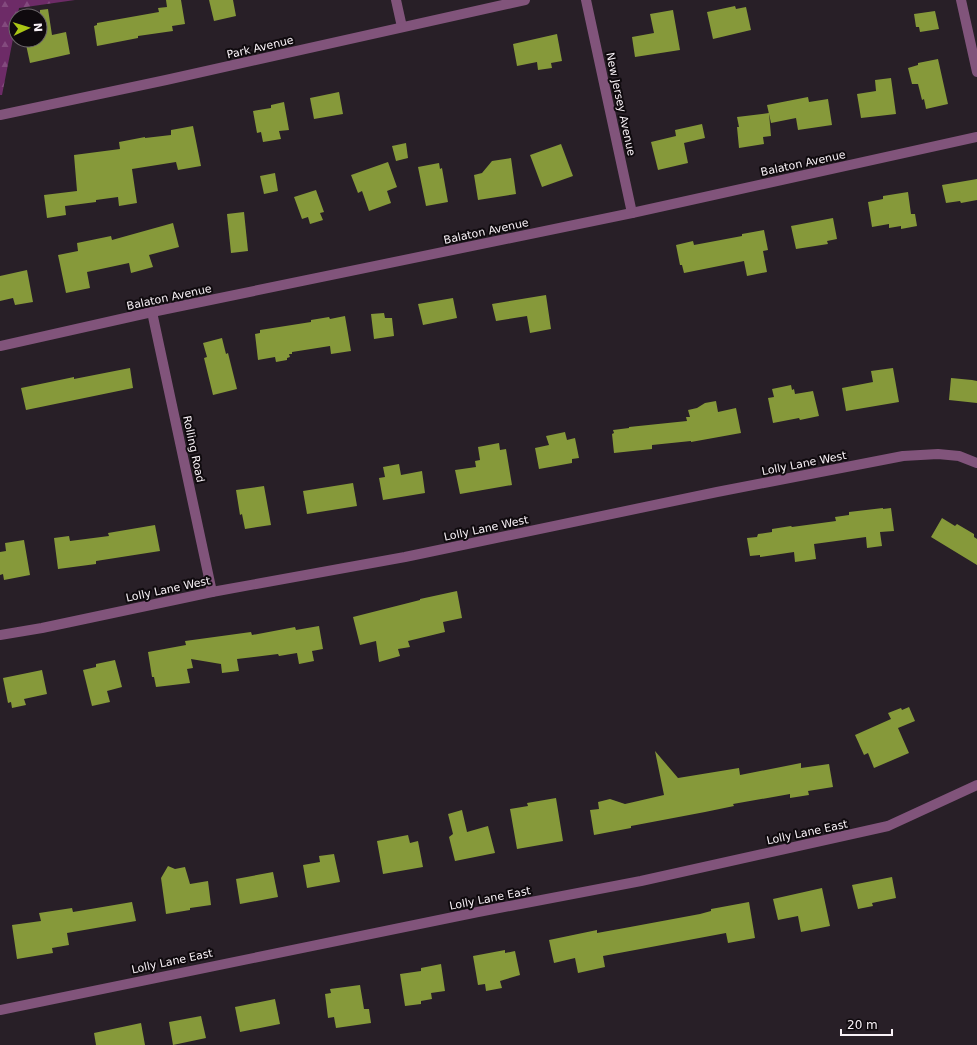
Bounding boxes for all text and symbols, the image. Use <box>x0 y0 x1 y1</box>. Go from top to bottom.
north arrow <box>8 8 48 48</box>
text: N <box>31 22 44 32</box>
street label: Park Avenue <box>225 33 295 61</box>
street label: New Jersey Avenue <box>603 51 638 157</box>
street label: Balaton Avenue <box>759 148 847 179</box>
street label: Balaton Avenue <box>442 216 530 247</box>
street label: Balaton Avenue <box>125 282 213 313</box>
street label: Rolling Road <box>180 414 207 484</box>
street label: Lolly Lane West <box>761 449 848 478</box>
street label: Lolly Lane West <box>443 513 530 544</box>
street label: Lolly Lane West <box>125 574 212 605</box>
street label: Lolly Lane East <box>765 817 850 847</box>
street label: Lolly Lane East <box>448 884 533 913</box>
street label: Lolly Lane East <box>130 946 215 976</box>
scale bar <box>841 1011 892 1037</box>
text: 20 m <box>847 1018 878 1032</box>

